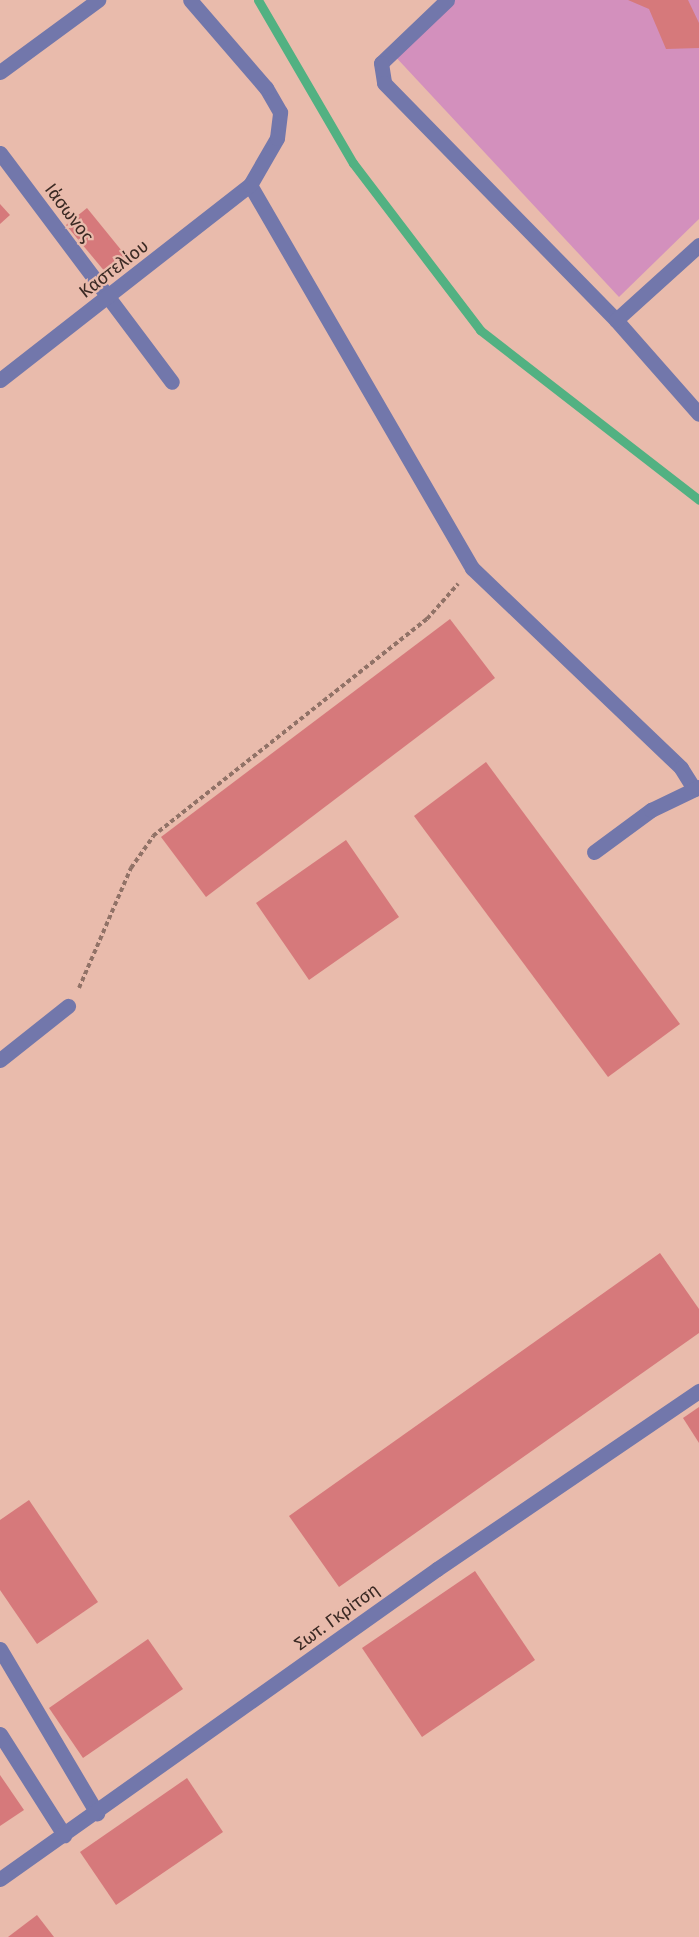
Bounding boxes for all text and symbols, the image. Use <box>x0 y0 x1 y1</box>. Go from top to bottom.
street label: Ιάσωνος <box>40 179 98 247</box>
street label: Καστελίου <box>75 235 153 303</box>
street label: Σωτ. Γκρίτση <box>290 1579 384 1655</box>

